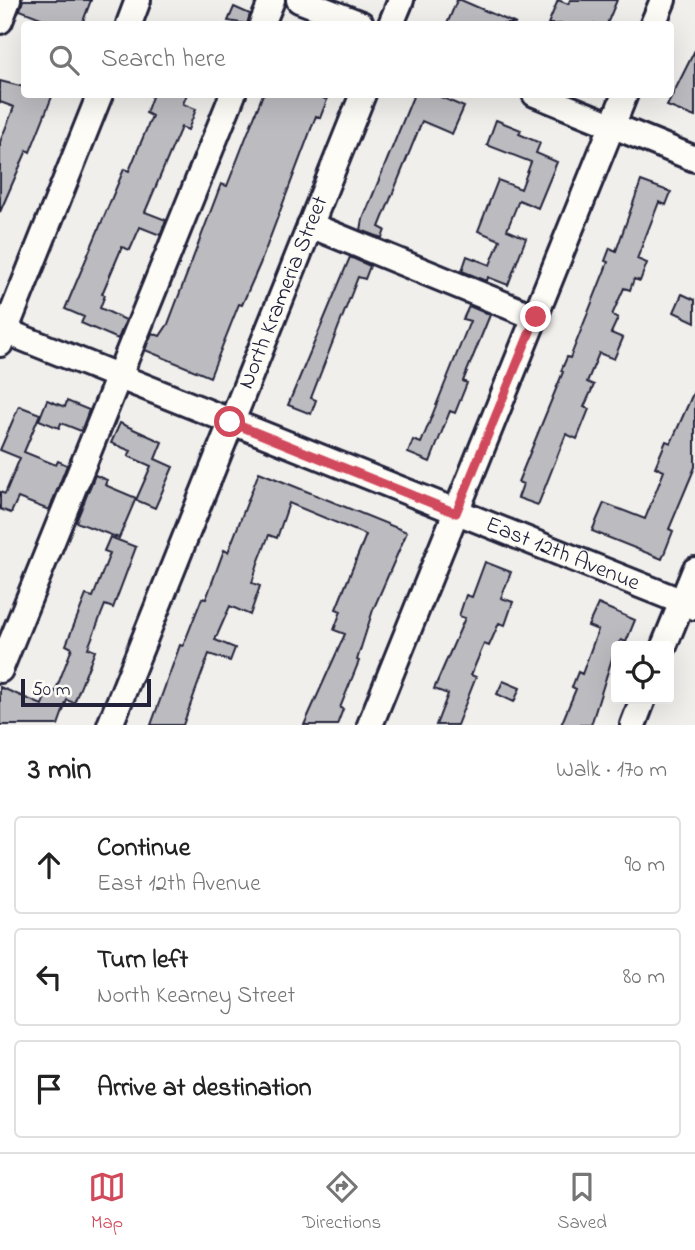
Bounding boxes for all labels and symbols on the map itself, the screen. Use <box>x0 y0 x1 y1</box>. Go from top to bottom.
street label: North Krameria Street <box>230 191 337 394</box>
route end <box>520 301 551 332</box>
route start <box>214 406 245 437</box>
street label: East 12th Avenue <box>481 508 645 600</box>
scale bar <box>21 676 150 708</box>

